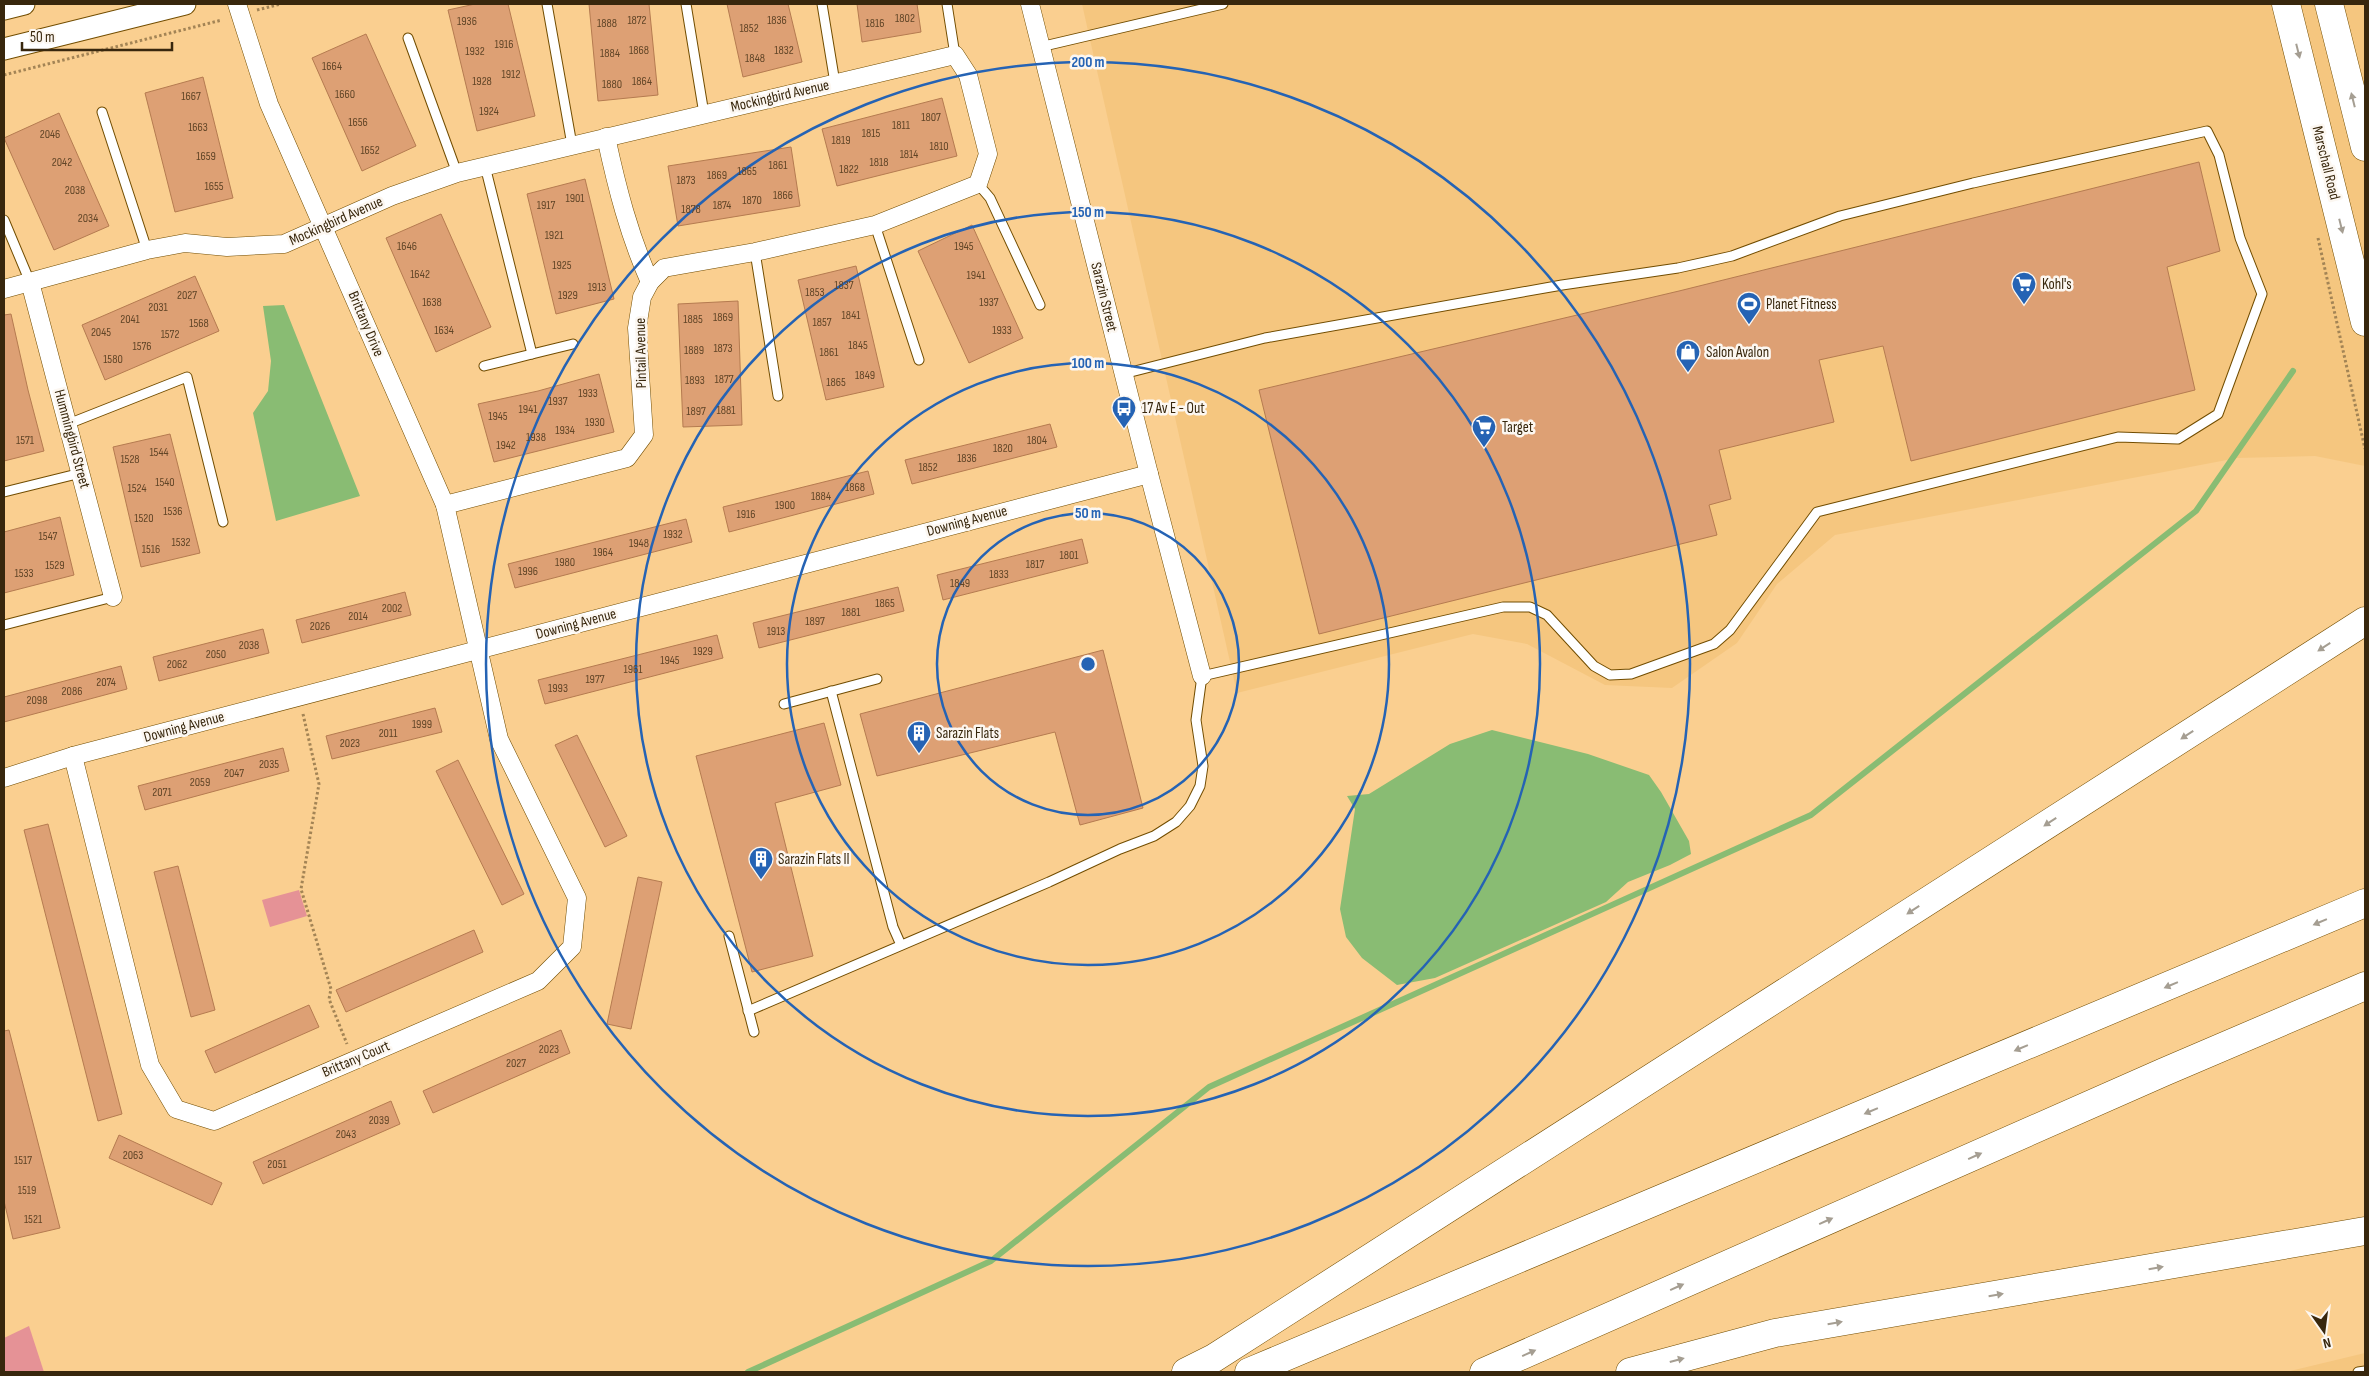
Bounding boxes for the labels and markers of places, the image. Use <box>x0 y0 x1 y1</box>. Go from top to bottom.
supermarket icon: Kohl's <box>2011 271 2037 305</box>
place label: Kohl's <box>2042 275 2072 294</box>
sports icon: Planet Fitness <box>1736 291 1762 325</box>
place label: Planet Fitness <box>1766 295 1837 314</box>
shop icon: Salon Avalon <box>1675 339 1701 373</box>
place label: Salon Avalon <box>1706 343 1769 362</box>
bus stop icon: 17 Av E - Out <box>1111 395 1137 429</box>
place label: 17 Av E - Out <box>1142 399 1205 418</box>
supermarket icon: Target <box>1471 414 1497 448</box>
place label: Target <box>1502 418 1534 437</box>
centre of rings <box>1079 655 1097 673</box>
building icon: Sarazin Flats <box>906 720 932 754</box>
place label: Sarazin Flats <box>936 724 999 743</box>
building icon: Sarazin Flats II <box>748 846 774 880</box>
place label: Sarazin Flats II <box>778 850 850 869</box>

